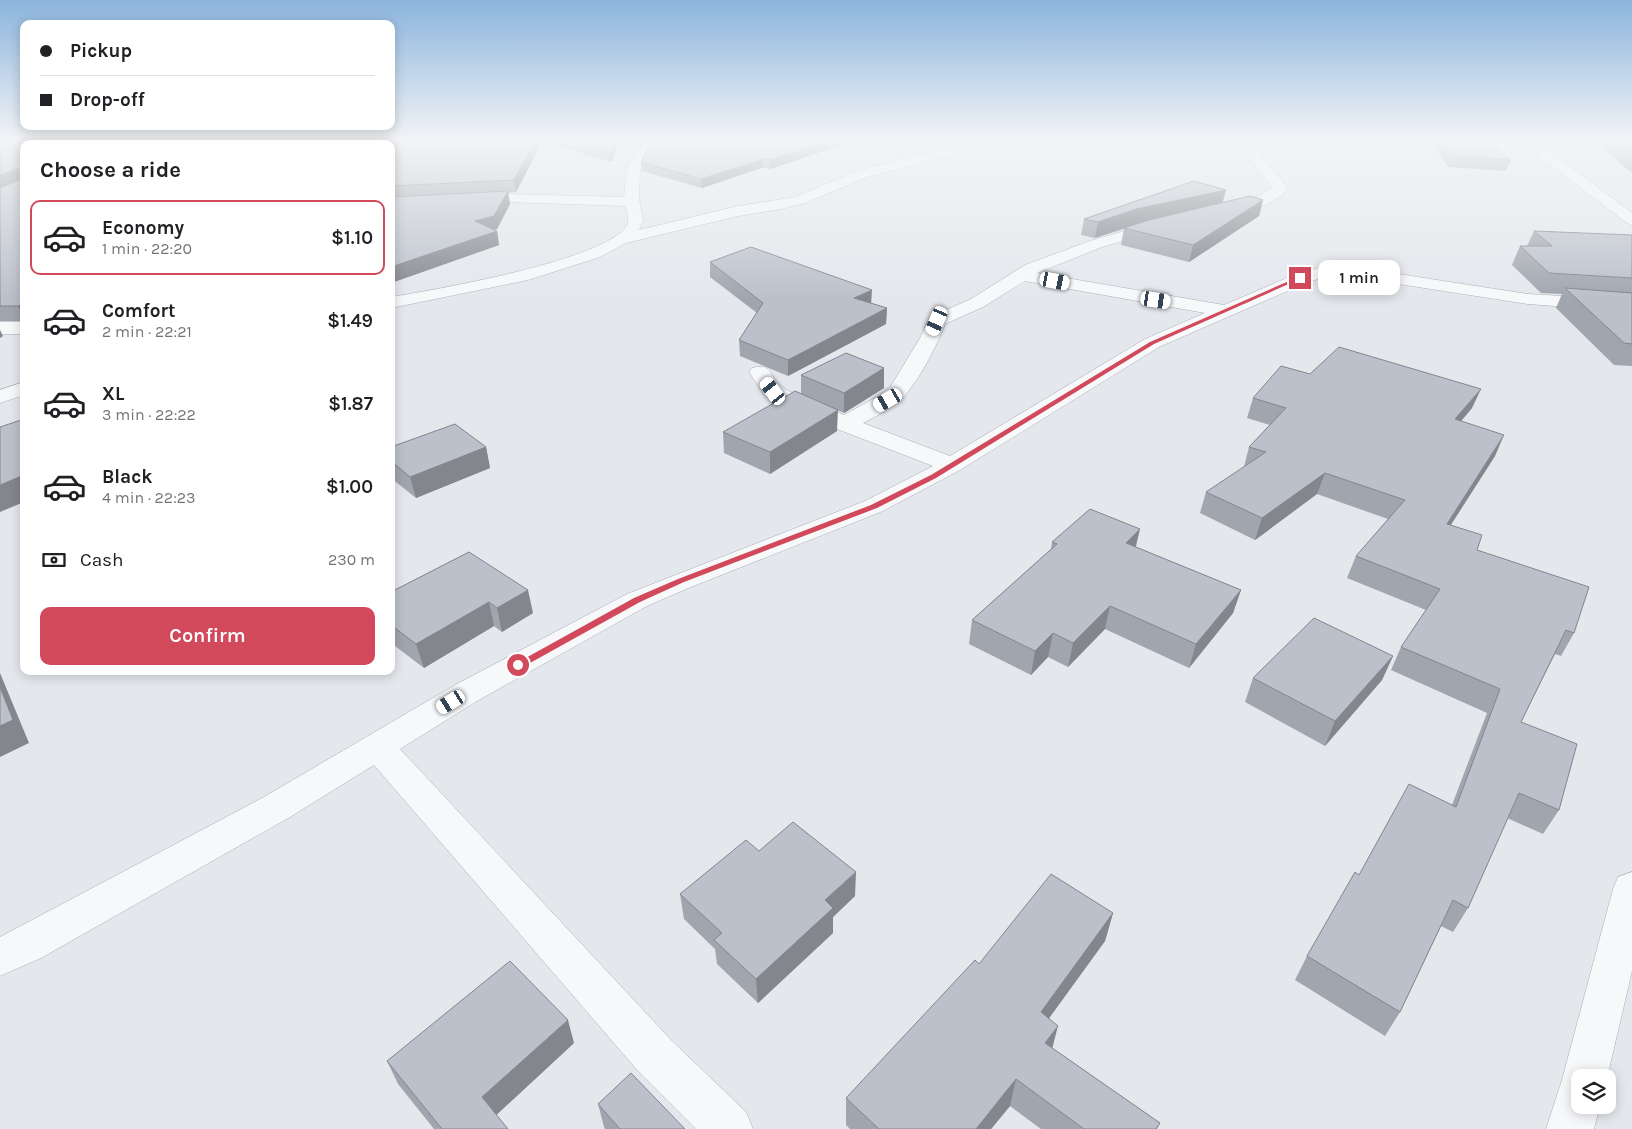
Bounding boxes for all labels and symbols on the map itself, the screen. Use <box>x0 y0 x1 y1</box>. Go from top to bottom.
callout: 1 min <box>1318 260 1400 296</box>
route end <box>1289 267 1311 289</box>
car <box>1038 271 1071 291</box>
car <box>1140 290 1171 310</box>
car <box>924 304 949 338</box>
car <box>757 375 788 407</box>
car <box>871 386 904 414</box>
route start <box>507 654 529 676</box>
car <box>434 688 467 716</box>

